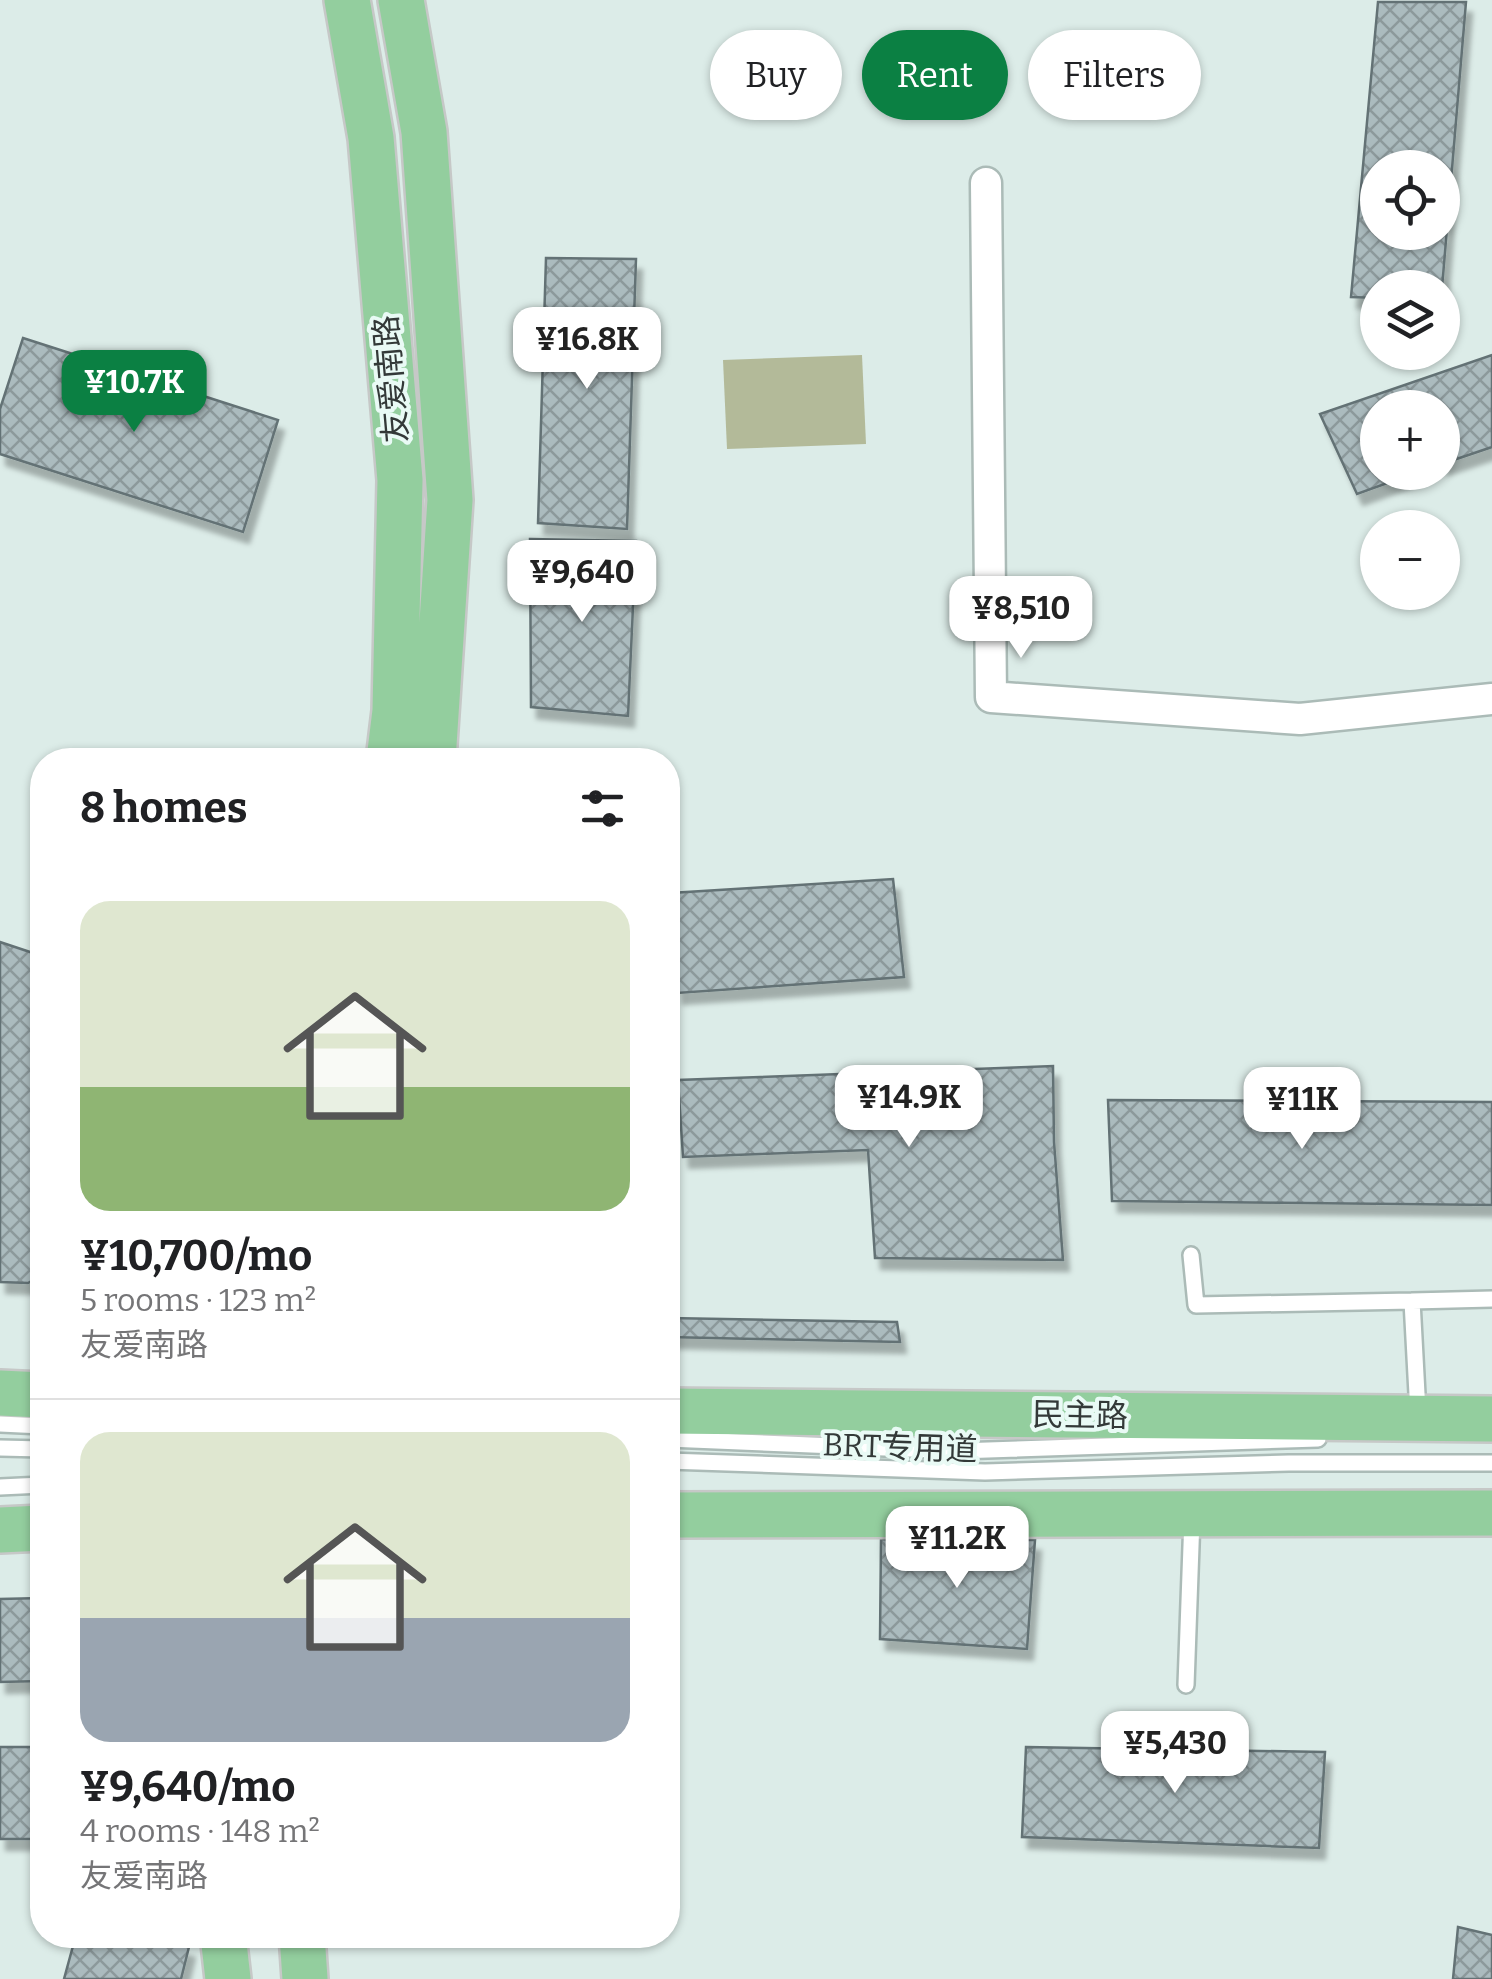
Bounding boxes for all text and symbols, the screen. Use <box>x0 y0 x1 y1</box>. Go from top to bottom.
chip: Buy <box>710 30 842 120</box>
chip: Rent <box>862 30 1008 120</box>
chip: Filters <box>1028 30 1201 120</box>
map controls <box>1360 150 1460 610</box>
button: locate <box>1360 150 1460 250</box>
button: layers <box>1360 270 1460 370</box>
pin: ¥16.8K <box>506 307 668 392</box>
street label: 友爱南路 <box>366 314 416 444</box>
text: ¥16.8K <box>535 320 639 358</box>
pin: ¥10.7K <box>53 350 215 435</box>
text: ¥10.7K <box>84 363 184 401</box>
button: + <box>1360 390 1460 490</box>
button: − <box>1360 510 1460 610</box>
pin: ¥9,640 <box>501 540 663 625</box>
text: ¥9,640 <box>529 553 635 591</box>
pin: ¥8,510 <box>940 576 1102 661</box>
text: ¥8,510 <box>971 589 1071 627</box>
icon: filters <box>575 781 630 836</box>
text: 8 homes <box>80 783 248 833</box>
icon: home <box>265 966 445 1146</box>
pin: ¥14.9K <box>828 1065 990 1150</box>
pin: ¥11K <box>1243 1067 1361 1152</box>
text: ¥14.9K <box>857 1078 961 1116</box>
text: ¥11K <box>1266 1080 1338 1118</box>
text: ¥10,700/mo <box>80 1231 312 1281</box>
text: 5 rooms · 123 m² <box>80 1281 316 1319</box>
text: 友爱南路 <box>80 1326 208 1364</box>
street label: 民主路 <box>1032 1395 1128 1435</box>
street label: BRT专用道 <box>822 1425 978 1469</box>
icon: home <box>265 1497 445 1677</box>
pin: ¥11.2K <box>876 1506 1038 1591</box>
text: ¥11.2K <box>908 1519 1006 1557</box>
pin: ¥5,430 <box>1094 1711 1256 1796</box>
text: ¥5,430 <box>1123 1724 1227 1762</box>
text: ¥9,640/mo <box>80 1762 295 1812</box>
text: 4 rooms · 148 m² <box>80 1812 320 1850</box>
text: 友爱南路 <box>80 1857 208 1895</box>

